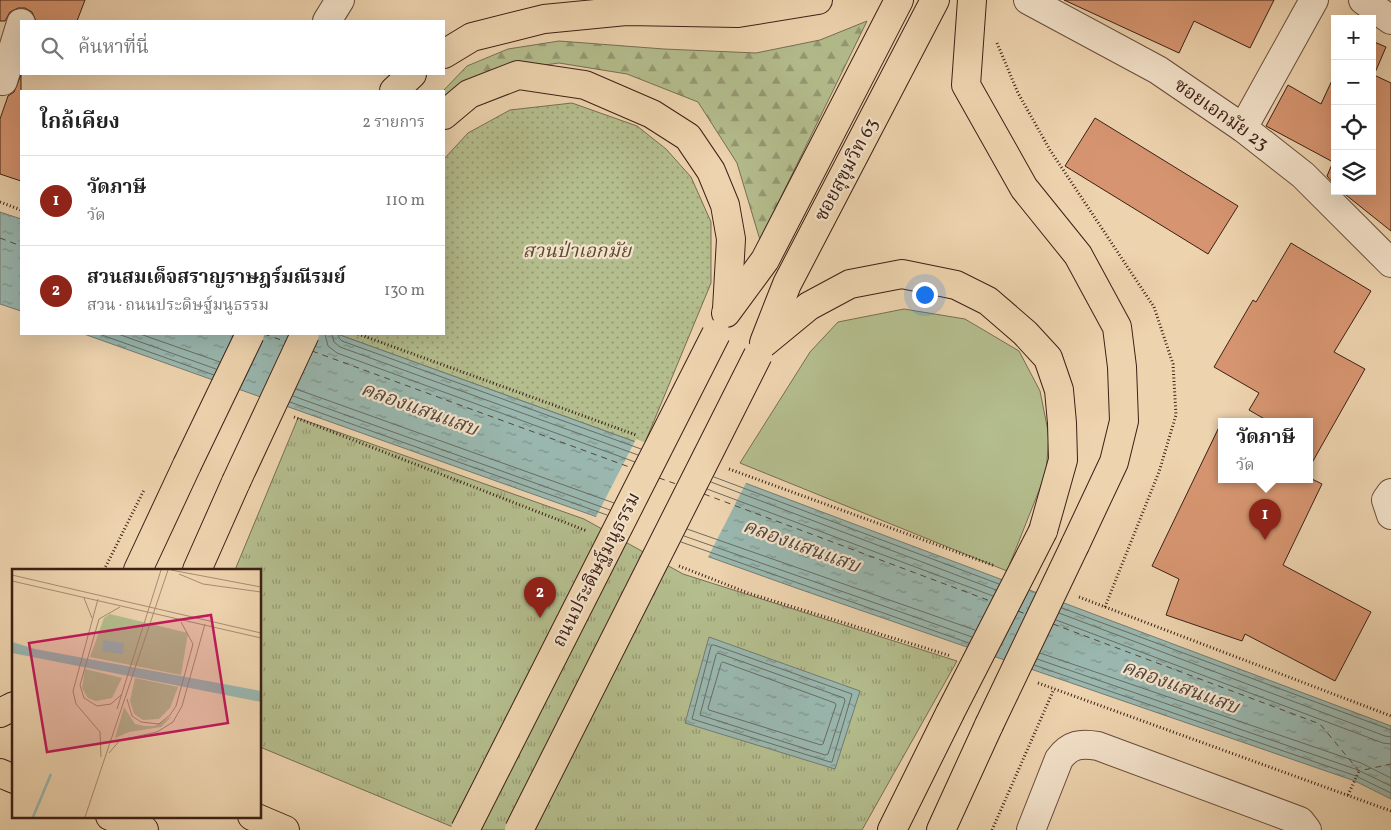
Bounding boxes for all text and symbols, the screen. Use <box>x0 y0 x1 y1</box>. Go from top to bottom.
map controls <box>1331 15 1376 195</box>
button: + <box>1331 15 1376 60</box>
search box <box>20 20 445 75</box>
icon: search <box>38 34 66 62</box>
text: ค้นหาที่นี่ <box>78 35 149 61</box>
button: − <box>1331 60 1376 105</box>
street label: ซอยเอกมัย 23 <box>1168 73 1274 157</box>
button: locate <box>1331 105 1376 150</box>
text: ใกล้เคียง <box>40 108 120 137</box>
text: 2 รายการ <box>362 112 425 134</box>
street label: ซอยสุขุมวิท 63 <box>809 114 885 226</box>
button: layers <box>1331 150 1376 195</box>
text: วัดภาษี <box>87 175 146 201</box>
text: 1 <box>53 190 59 212</box>
text: 110 m <box>386 190 425 212</box>
text: วัด <box>87 205 106 227</box>
park label: สวนป่าเอกมัย <box>523 239 633 265</box>
text: สวนสมเด็จสราญราษฎร์มณีรมย์ <box>87 265 345 291</box>
text: 2 <box>52 280 60 302</box>
text: 130 m <box>384 280 425 302</box>
your location <box>912 282 938 308</box>
text: สวน · ถนนประดิษฐ์มนูธรรม <box>87 295 269 317</box>
water label: คลองแสนแสบ <box>357 376 483 445</box>
popup <box>1218 418 1313 483</box>
text: วัดภาษี <box>1236 425 1295 451</box>
text: วัด <box>1236 455 1254 477</box>
street label: ถนนประดิษฐ์มนูธรรม <box>547 488 647 652</box>
pin: 1 <box>1249 499 1281 540</box>
water label: คลองแสนแสบ <box>739 513 865 582</box>
inset map <box>12 569 261 818</box>
pin: 2 <box>524 577 556 618</box>
water label: คลองแสนแสบ <box>1118 654 1244 723</box>

